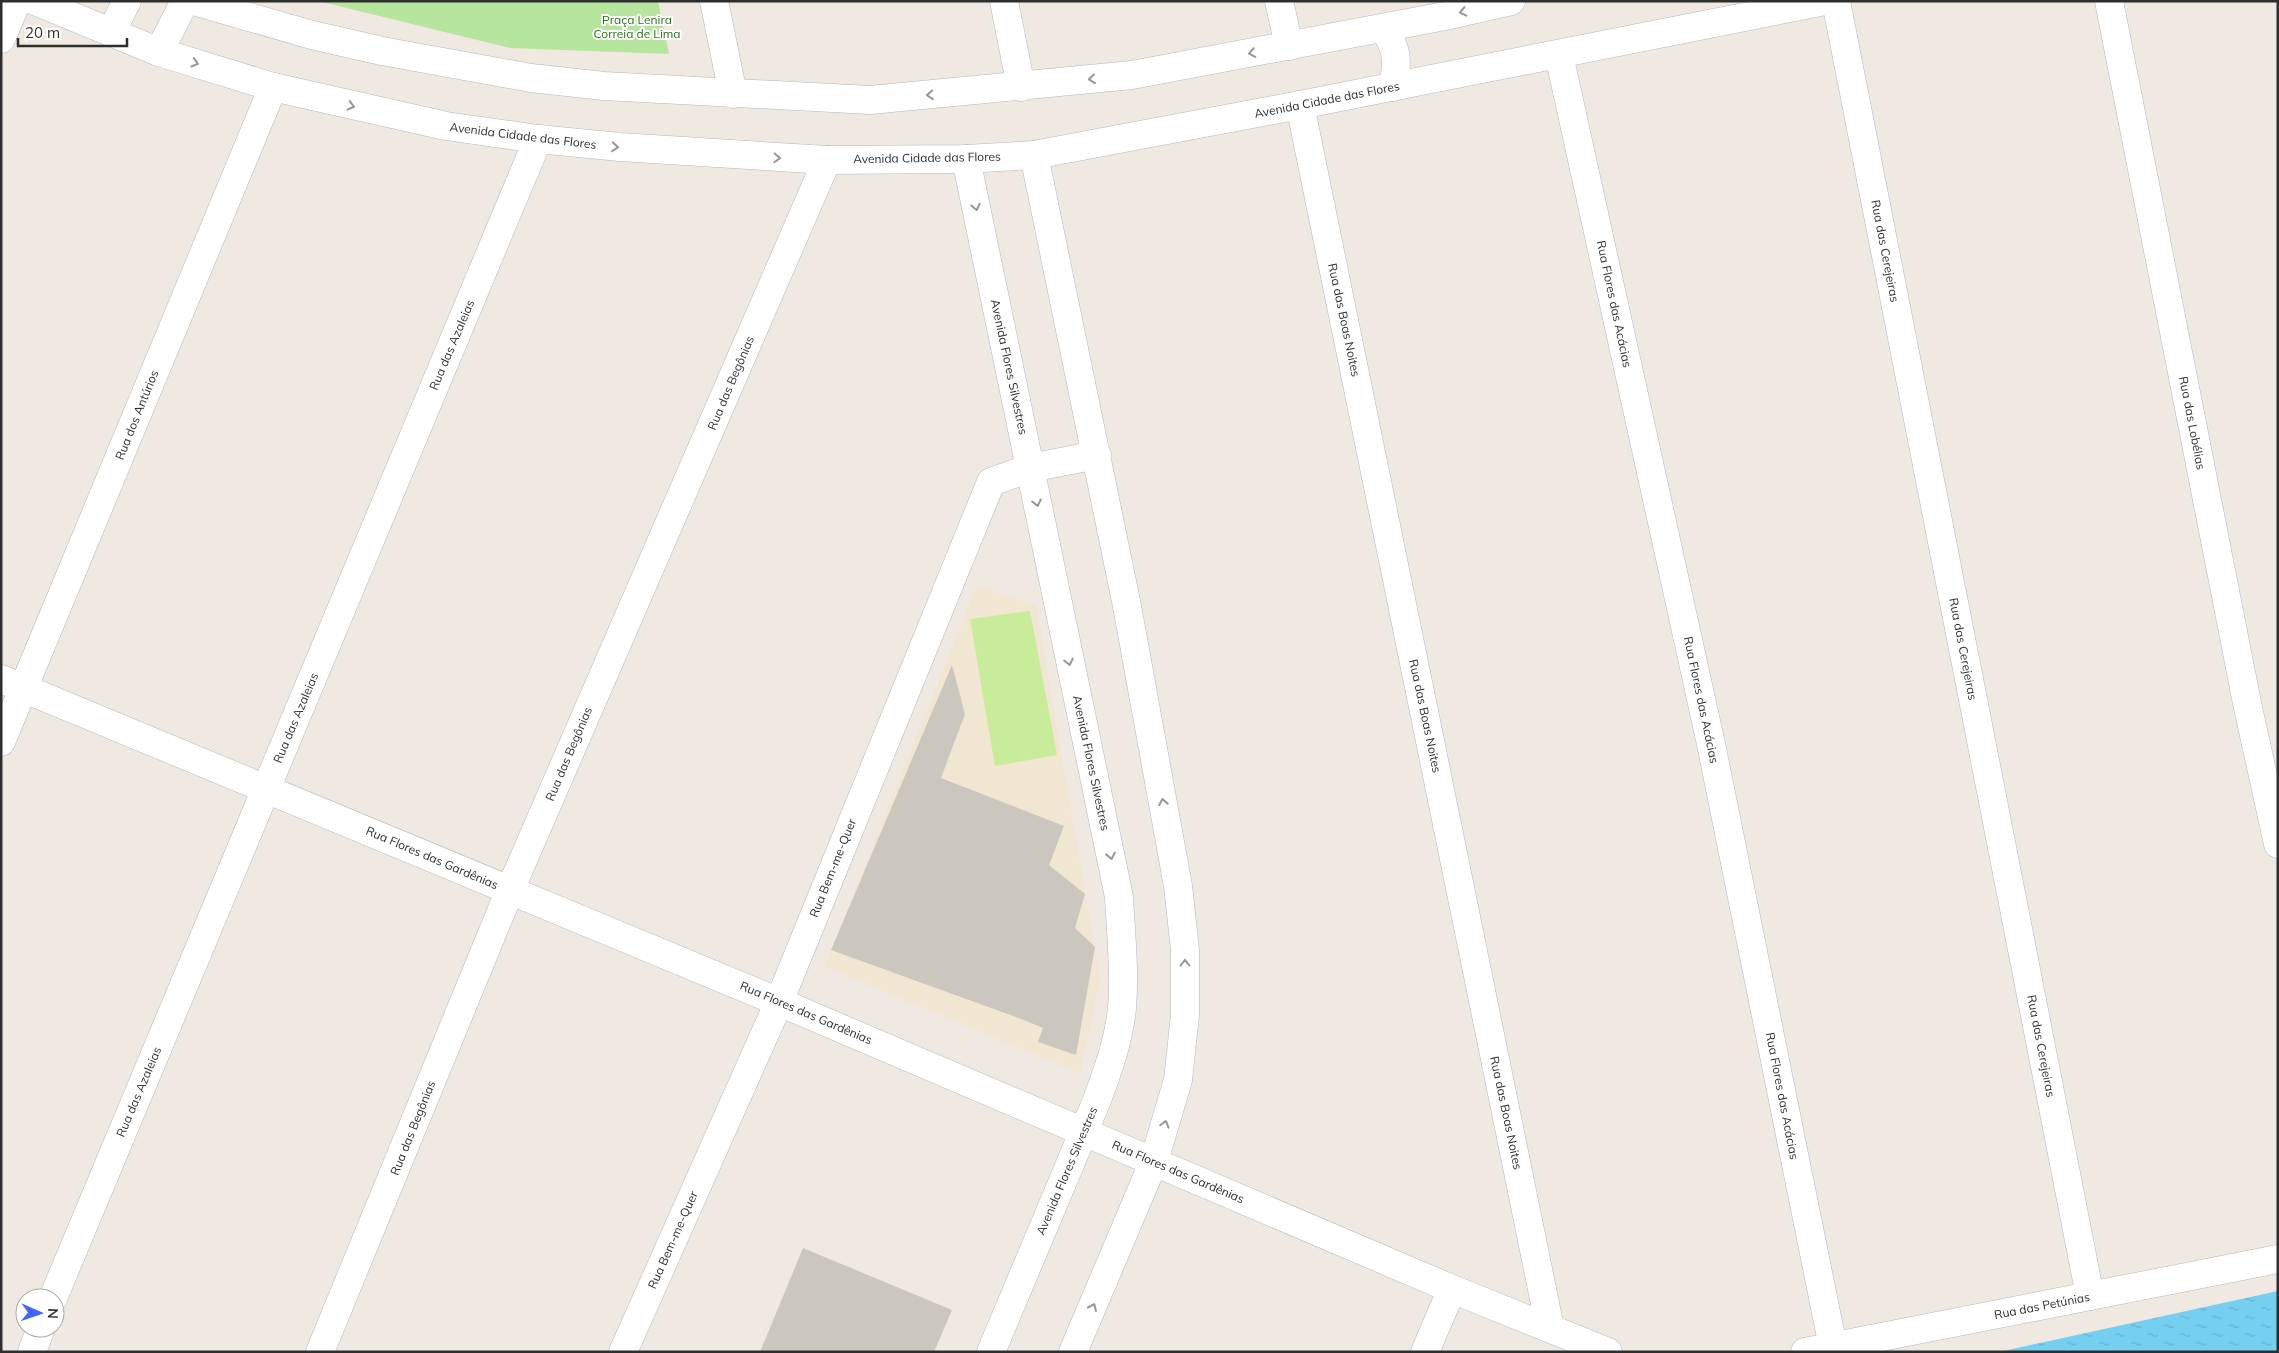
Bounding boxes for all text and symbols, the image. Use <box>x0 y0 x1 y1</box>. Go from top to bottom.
one-way arrow <box>1459 6 1467 17</box>
park label: Praça Lenira Correia de Lima <box>594 12 680 41</box>
scale bar <box>18 15 126 47</box>
text: 20 m <box>25 23 60 42</box>
one-way arrow <box>1248 47 1256 57</box>
one-way arrow <box>190 57 198 67</box>
one-way arrow <box>1087 74 1095 85</box>
street label: Avenida Cidade das Flores <box>1253 78 1401 121</box>
one-way arrow <box>926 89 934 100</box>
one-way arrow <box>347 100 356 111</box>
street label: Avenida Cidade das Flores <box>449 119 597 152</box>
one-way arrow <box>612 141 620 152</box>
street label: Avenida Cidade das Flores <box>853 149 1001 166</box>
one-way arrow <box>774 153 782 164</box>
street label: Rua das Cerejeiras <box>1868 198 1903 303</box>
one-way arrow <box>970 203 980 211</box>
street label: Rua Flores das Acácias <box>1594 239 1635 369</box>
street label: Rua das Boas Noites <box>1325 262 1364 378</box>
street label: Rua das Azaleias <box>426 297 477 392</box>
street label: Avenida Flores Silvestres <box>988 298 1031 436</box>
street label: Rua das Begônias <box>704 333 757 432</box>
street label: Rua dos Antúrios <box>112 368 161 462</box>
street label: Rua das Lobélias <box>2176 375 2209 471</box>
one-way arrow <box>1031 499 1042 508</box>
street label: Rua das Cerejeiras <box>1946 596 1981 701</box>
street label: Rua Flores das Acácias <box>1681 635 1722 765</box>
one-way arrow <box>1064 658 1074 667</box>
street label: Rua das Boas Noites <box>1406 658 1445 774</box>
street label: Rua das Azaleias <box>270 670 321 765</box>
street label: Avenida Flores Silvestres <box>1070 694 1113 832</box>
street label: Rua das Begônias <box>542 704 595 803</box>
one-way arrow <box>1158 798 1168 807</box>
street label: Rua Bem-me-Quer <box>806 816 859 919</box>
street label: Rua Flores das Gardênias <box>364 823 501 892</box>
one-way arrow <box>1105 851 1115 860</box>
one-way arrow <box>1180 959 1190 966</box>
street label: Rua Flores das Gardênias <box>738 978 875 1047</box>
street label: Rua das Cerejeiras <box>2024 993 2059 1098</box>
street label: Rua Flores das Acácias <box>1763 1031 1802 1161</box>
street label: Rua das Azaleias <box>113 1044 164 1139</box>
street label: Rua das Boas Noites <box>1487 1055 1526 1171</box>
street label: Rua das Begônias <box>387 1078 438 1177</box>
street label: Avenida Flores Silvestres <box>1033 1104 1100 1237</box>
one-way arrow <box>1160 1120 1170 1128</box>
street label: Rua Flores das Gardênias <box>1110 1137 1247 1206</box>
street label: Rua Bem-me-Quer <box>644 1188 701 1291</box>
north arrow <box>15 1288 65 1338</box>
street label: Rua das Petúnias <box>1993 1289 2091 1322</box>
one-way arrow <box>1087 1303 1098 1312</box>
text: N <box>44 1308 62 1319</box>

